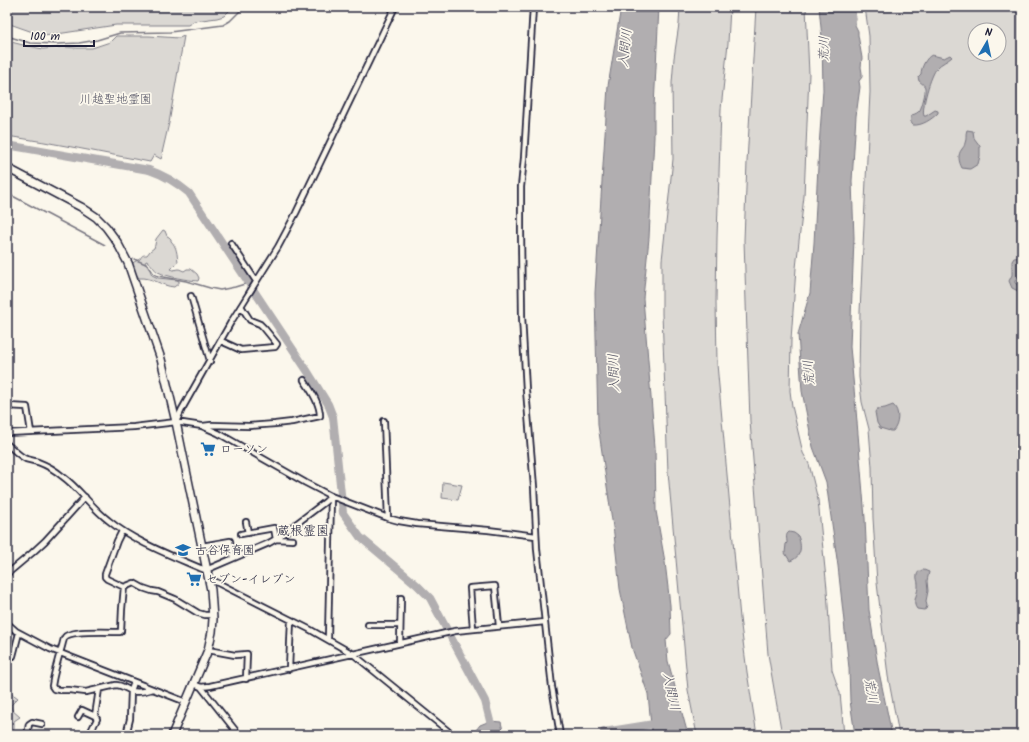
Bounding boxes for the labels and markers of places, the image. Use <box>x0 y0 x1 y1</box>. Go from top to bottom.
supermarket icon: ローソン <box>199 440 217 458</box>
place label: ローソン <box>220 440 268 459</box>
school or university icon: 古谷保育園 <box>174 541 192 559</box>
place label: 古谷保育園 <box>195 541 255 560</box>
supermarket icon: セブン-イレブン <box>185 570 203 588</box>
place label: セブン-イレブン <box>206 570 296 589</box>

